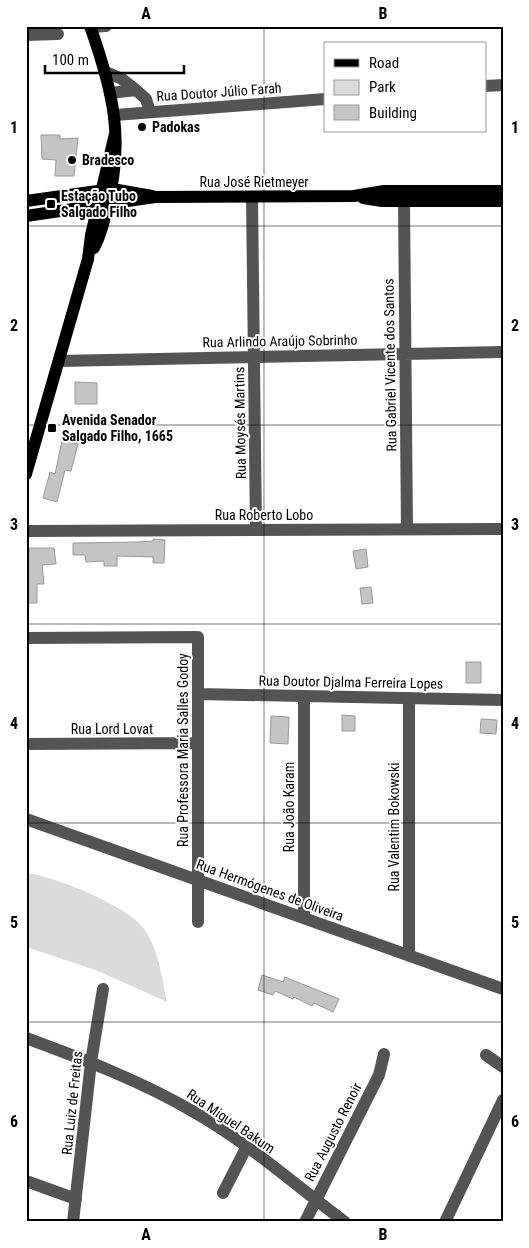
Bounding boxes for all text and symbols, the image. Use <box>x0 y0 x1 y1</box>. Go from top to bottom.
text: A <box>141 4 151 23</box>
text: B <box>379 4 388 23</box>
scale bar <box>45 42 184 74</box>
legend <box>324 42 486 132</box>
text: 100 m <box>52 51 89 69</box>
text: Road <box>369 54 399 72</box>
text: Park <box>369 78 396 96</box>
street label: Rua Doutor Júlio Farah <box>156 80 282 104</box>
text: Building <box>369 104 417 122</box>
text: 1 <box>10 118 18 137</box>
text: 1 <box>511 118 519 137</box>
place label: Padokas <box>152 119 200 135</box>
marker: Padokas <box>136 121 148 133</box>
place label: Bradesco <box>82 152 134 168</box>
marker: Bradesco <box>66 154 78 166</box>
street label: Rua José Rietmeyer <box>199 174 309 190</box>
place label: Estação Tubo Salgado Filho <box>61 188 137 220</box>
marker: Estação Tubo Salgado Filho <box>45 198 57 210</box>
street label: Rua Gabriel Vicente dos Santos <box>380 278 400 452</box>
text: 2 <box>10 316 18 335</box>
text: 2 <box>511 316 519 335</box>
street label: Rua Arlindo Araújo Sobrinho <box>202 332 358 350</box>
street label: Rua Moysés Martins <box>231 367 249 479</box>
place label: Avenida Senador Salgado Filho, 1665 <box>62 412 173 444</box>
marker: Avenida Senador Salgado Filho, 1665 <box>46 422 58 434</box>
street label: Rua Roberto Lobo <box>215 507 313 523</box>
text: 3 <box>10 515 18 534</box>
text: 3 <box>511 515 519 534</box>
street label: Rua Professora Maria Salles Godoy <box>175 653 191 847</box>
street label: Rua Doutor Djalma Ferreira Lopes <box>259 672 443 692</box>
text: 4 <box>10 714 18 733</box>
text: 4 <box>511 714 519 733</box>
street label: Rua Lord Lovat <box>71 721 153 737</box>
street label: Rua João Karam <box>281 762 297 852</box>
street label: Rua Valentim Bokowski <box>386 762 402 892</box>
street label: Rua Hermógenes de Oliveira <box>194 856 346 924</box>
text: 5 <box>10 913 18 932</box>
text: 5 <box>511 913 519 932</box>
street label: Rua Luiz de Freitas <box>59 1050 85 1156</box>
street label: Rua Augusto Renoir <box>301 1080 365 1184</box>
street label: Rua Miguel Bakum <box>184 1086 278 1156</box>
text: 6 <box>10 1112 18 1131</box>
text: 6 <box>511 1112 519 1131</box>
text: A <box>141 1225 151 1244</box>
text: B <box>379 1225 388 1244</box>

